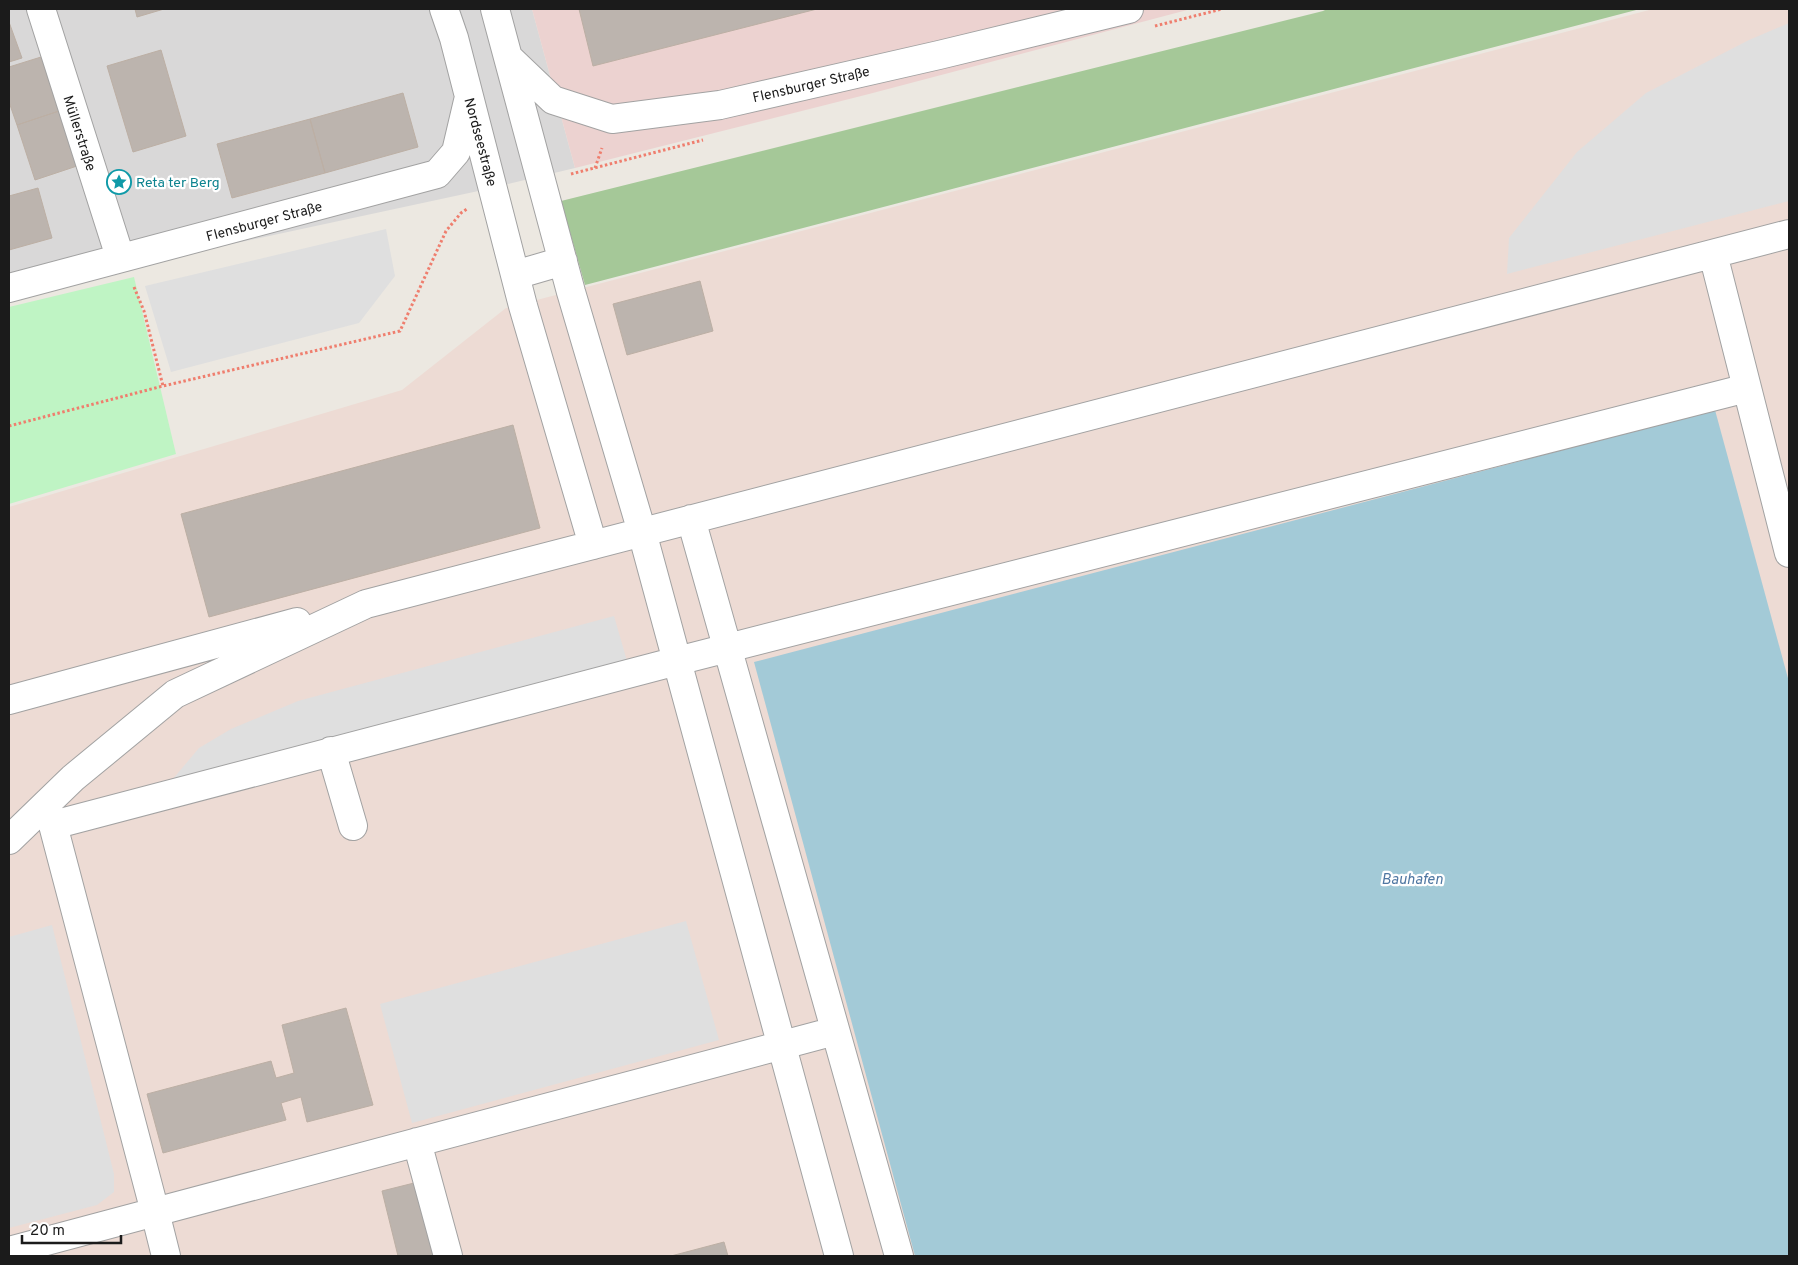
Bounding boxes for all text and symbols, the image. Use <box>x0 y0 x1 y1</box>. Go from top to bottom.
street label: Flensburger Straße <box>751 64 872 107</box>
street label: Müllerstraße <box>58 94 99 173</box>
street label: Nordseestraße <box>460 96 500 189</box>
place icon: Reta ter Berg <box>106 169 132 195</box>
place label: Reta ter Berg <box>136 175 220 192</box>
street label: Flensburger Straße <box>204 199 324 246</box>
water label: Bauhafen <box>1381 871 1443 890</box>
scale bar <box>22 1212 121 1244</box>
text: 20 m <box>30 1222 65 1241</box>

